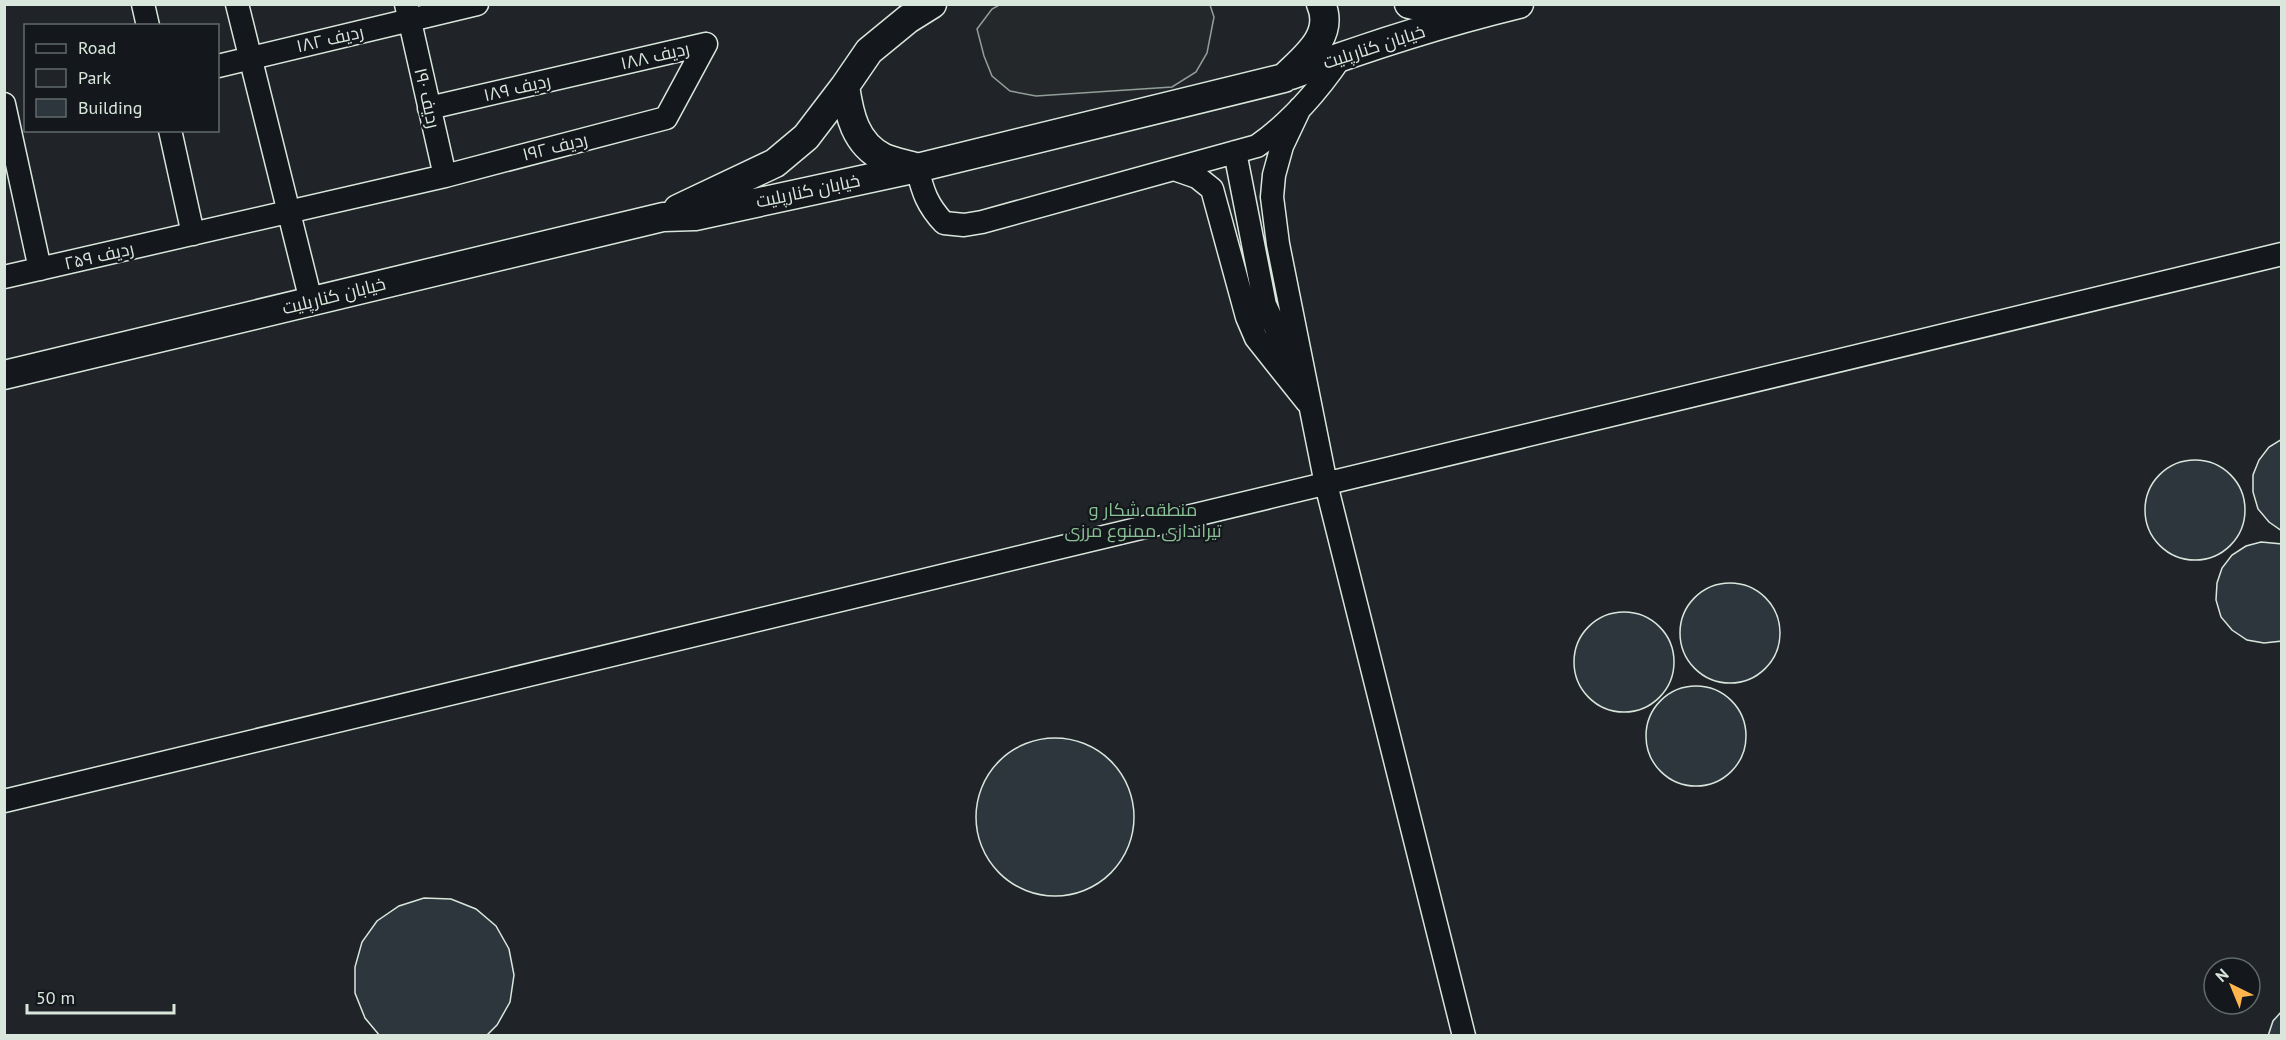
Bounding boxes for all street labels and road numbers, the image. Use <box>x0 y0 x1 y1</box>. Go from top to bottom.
street label: خیابان کنارپلیت <box>1320 19 1428 75</box>
street label: ردیف ۱۸۲ <box>294 20 366 57</box>
street label: ردیف ۱۸۸ <box>618 36 692 75</box>
street label: ردیف ۱۹۰ <box>409 65 446 130</box>
street label: ردیف ۱۸۹ <box>481 69 553 106</box>
street label: ردیف ۱۹۲ <box>520 127 590 166</box>
street label: خیابان کنارپلیت <box>754 168 862 214</box>
street label: ردیف ۲۵۹ <box>62 236 136 275</box>
street label: خیابان کنارپلیت <box>280 272 388 320</box>

